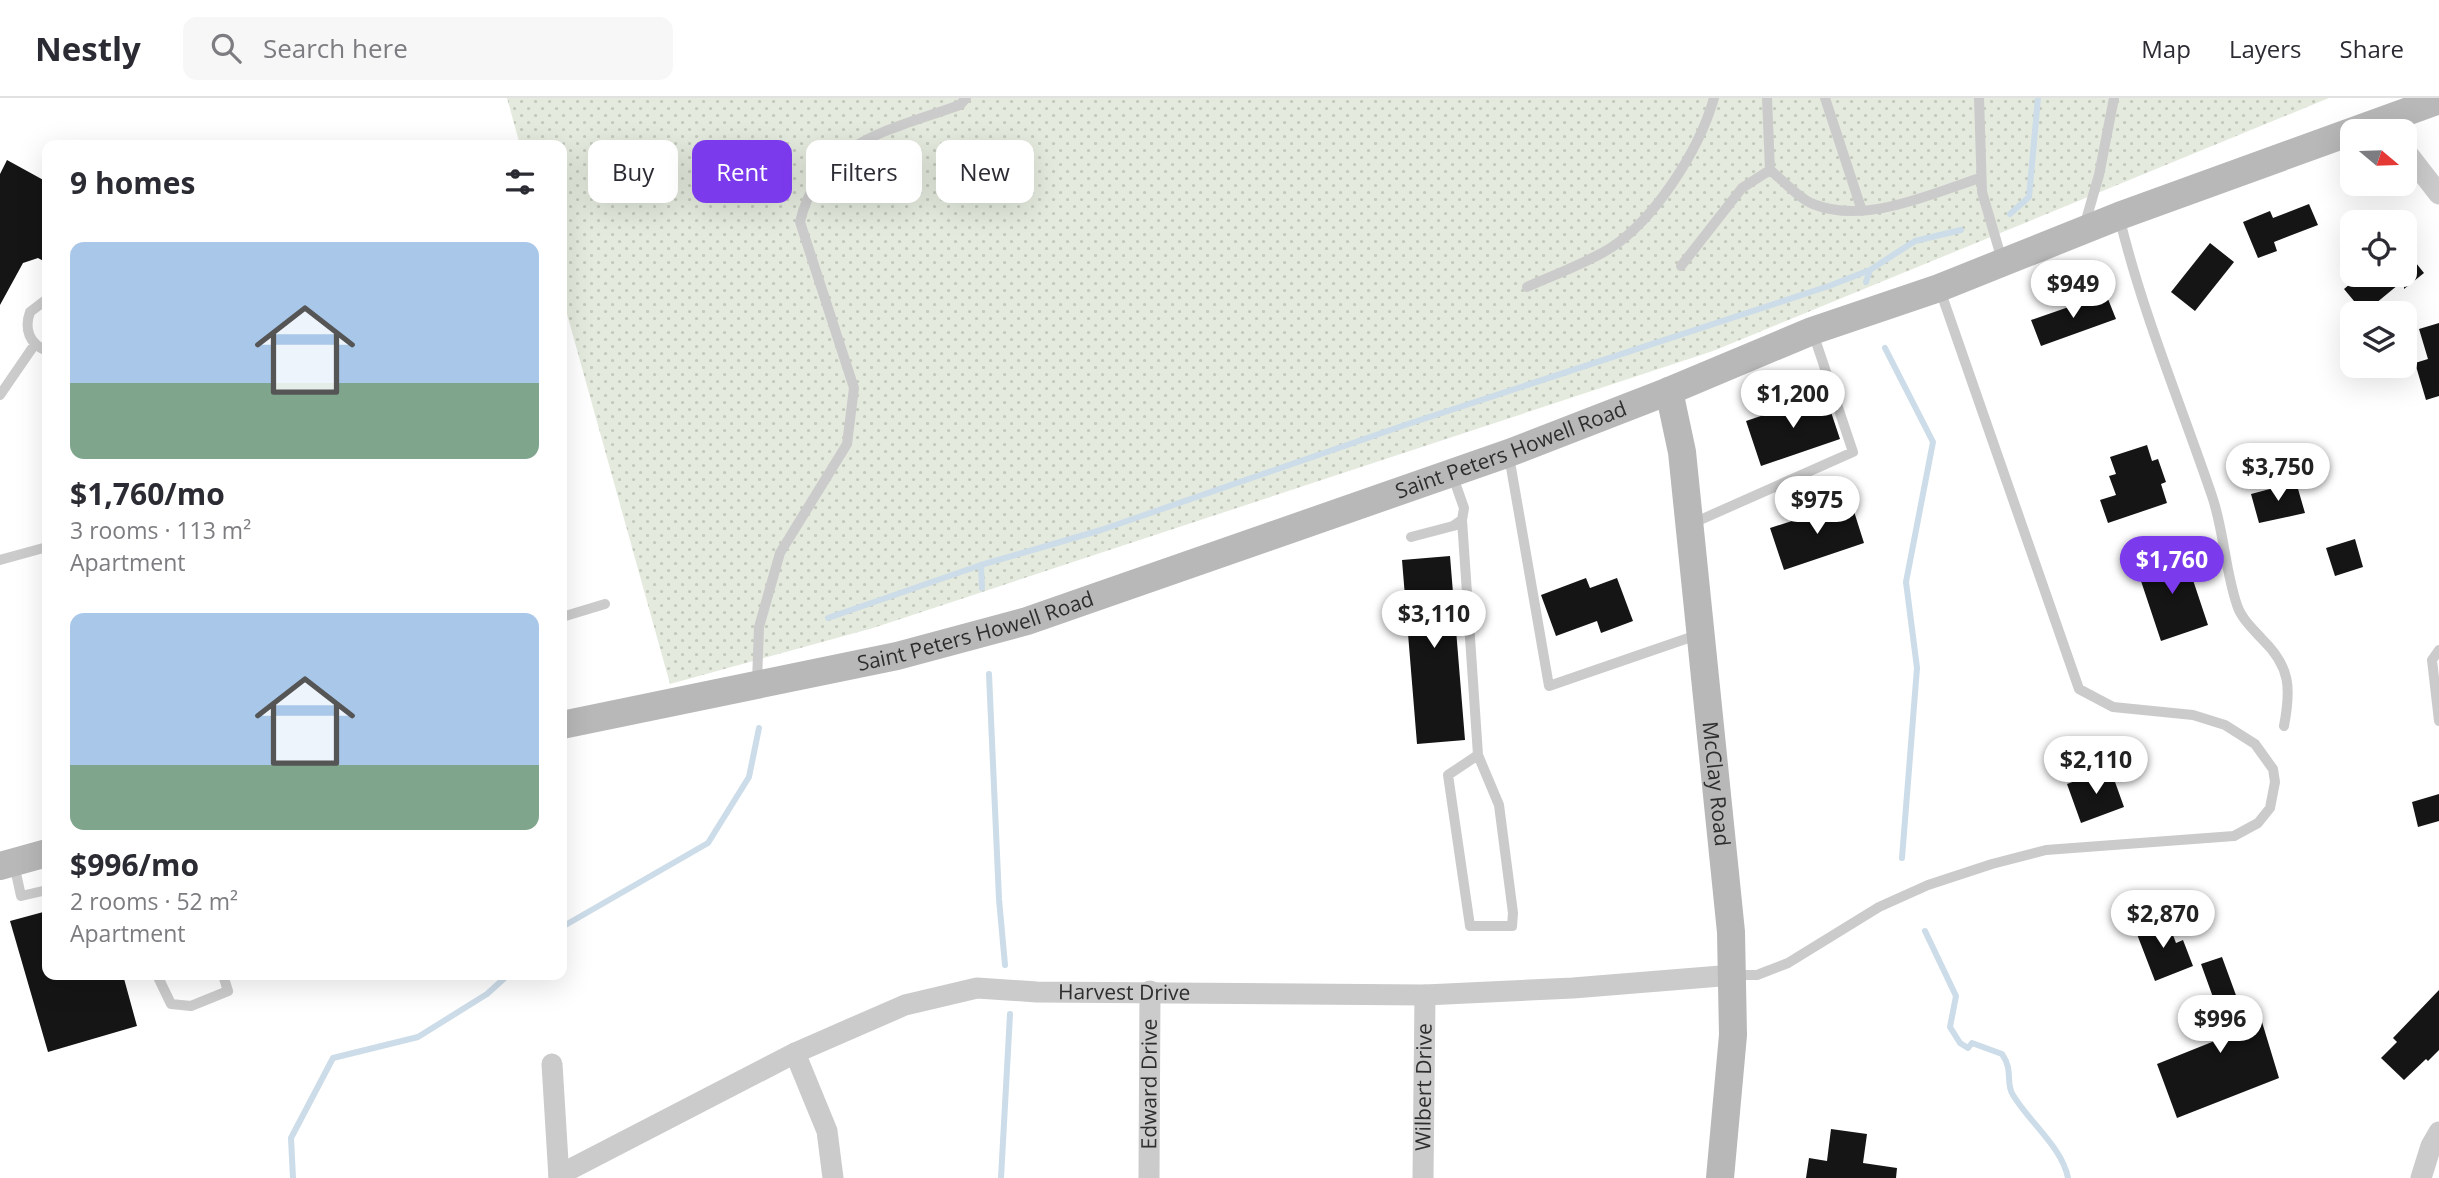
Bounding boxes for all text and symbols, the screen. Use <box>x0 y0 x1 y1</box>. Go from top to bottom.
search box <box>183 17 673 80</box>
text: Nestly <box>35 26 141 71</box>
icon: search <box>207 29 245 67</box>
text: Search here <box>263 30 408 66</box>
text: Map <box>2141 32 2191 65</box>
text: Layers <box>2229 32 2302 65</box>
text: Share <box>2340 32 2404 65</box>
north arrow <box>2340 119 2417 196</box>
map controls <box>2340 119 2417 378</box>
chip: Buy <box>588 140 678 203</box>
chip: Rent <box>692 140 792 203</box>
chip: Filters <box>806 140 922 203</box>
chip: New <box>936 140 1034 203</box>
text: 9 homes <box>70 162 195 203</box>
icon: filters <box>501 163 539 201</box>
button: locate <box>2340 210 2417 287</box>
pin: $949 <box>2032 260 2114 320</box>
text: $949 <box>2047 267 2099 299</box>
icon: home <box>242 287 368 413</box>
button: layers <box>2340 301 2417 378</box>
pin: $1,200 <box>1736 370 1850 430</box>
text: $1,200 <box>1757 377 1829 409</box>
street label: Saint Peters Howell Road <box>1391 394 1630 505</box>
pin: $3,750 <box>2221 444 2335 503</box>
text: $3,750 <box>2242 450 2314 482</box>
text: $1,760/mo <box>70 473 225 514</box>
pin: $975 <box>1776 476 1858 536</box>
text: $975 <box>1791 483 1843 515</box>
text: 3 rooms · 113 m² <box>70 514 251 546</box>
pin: $1,760 <box>2115 536 2229 596</box>
text: $1,760 <box>2136 543 2208 575</box>
text: Apartment <box>70 546 186 578</box>
street label: Saint Peters Howell Road <box>854 584 1097 677</box>
pin: $3,110 <box>1377 590 1491 650</box>
text: $3,110 <box>1398 597 1470 629</box>
icon: home <box>242 658 368 784</box>
street label: McClay Road <box>1697 720 1737 848</box>
pin: $2,110 <box>2039 736 2153 796</box>
text: $2,110 <box>2060 743 2132 775</box>
text: $996/mo <box>70 844 199 885</box>
text: 2 rooms · 52 m² <box>70 885 238 917</box>
pin: $2,870 <box>2106 890 2220 950</box>
text: $2,870 <box>2127 897 2199 929</box>
text: Apartment <box>70 917 186 949</box>
street label: Harvest Drive <box>1058 977 1191 1006</box>
pin: $996 <box>2179 996 2261 1055</box>
text: $996 <box>2194 1002 2246 1034</box>
street label: Edward Drive <box>1134 1018 1163 1149</box>
street label: Wilbert Drive <box>1408 1023 1438 1151</box>

